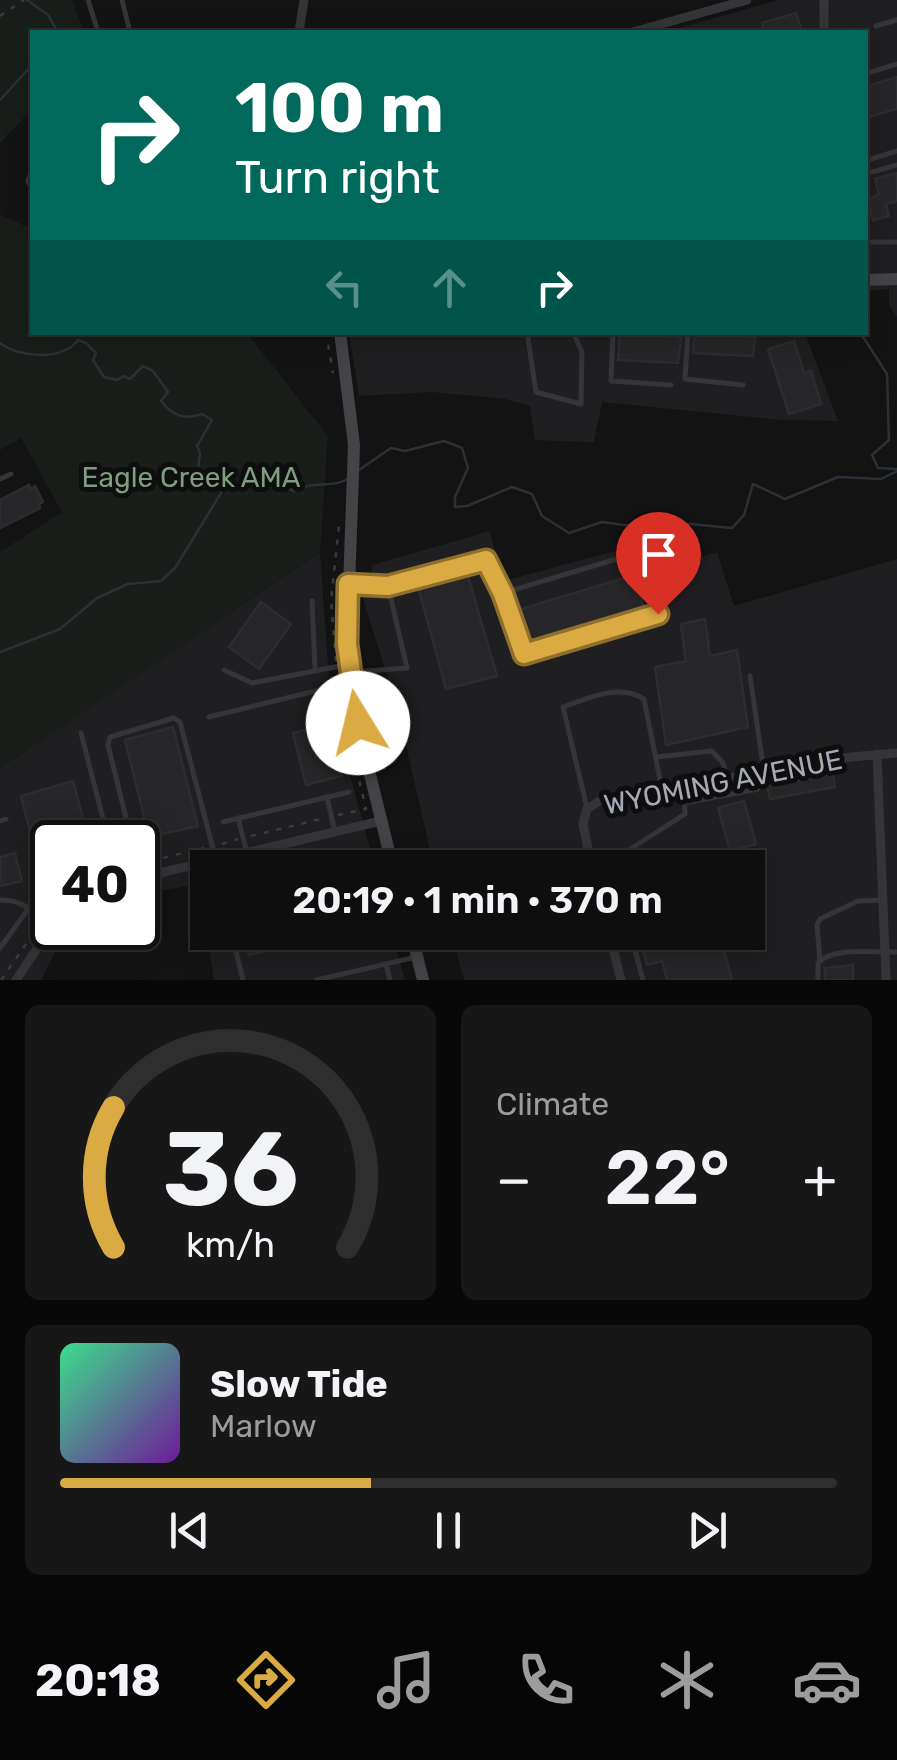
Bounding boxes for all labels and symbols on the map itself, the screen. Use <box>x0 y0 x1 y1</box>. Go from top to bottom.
park label: Eagle Creek AMA <box>82 461 301 494</box>
pin <box>616 512 701 615</box>
position arrow <box>306 671 410 775</box>
street label: WYOMING AVENUE <box>601 743 845 821</box>
speed limit sign: 40 <box>30 820 160 950</box>

